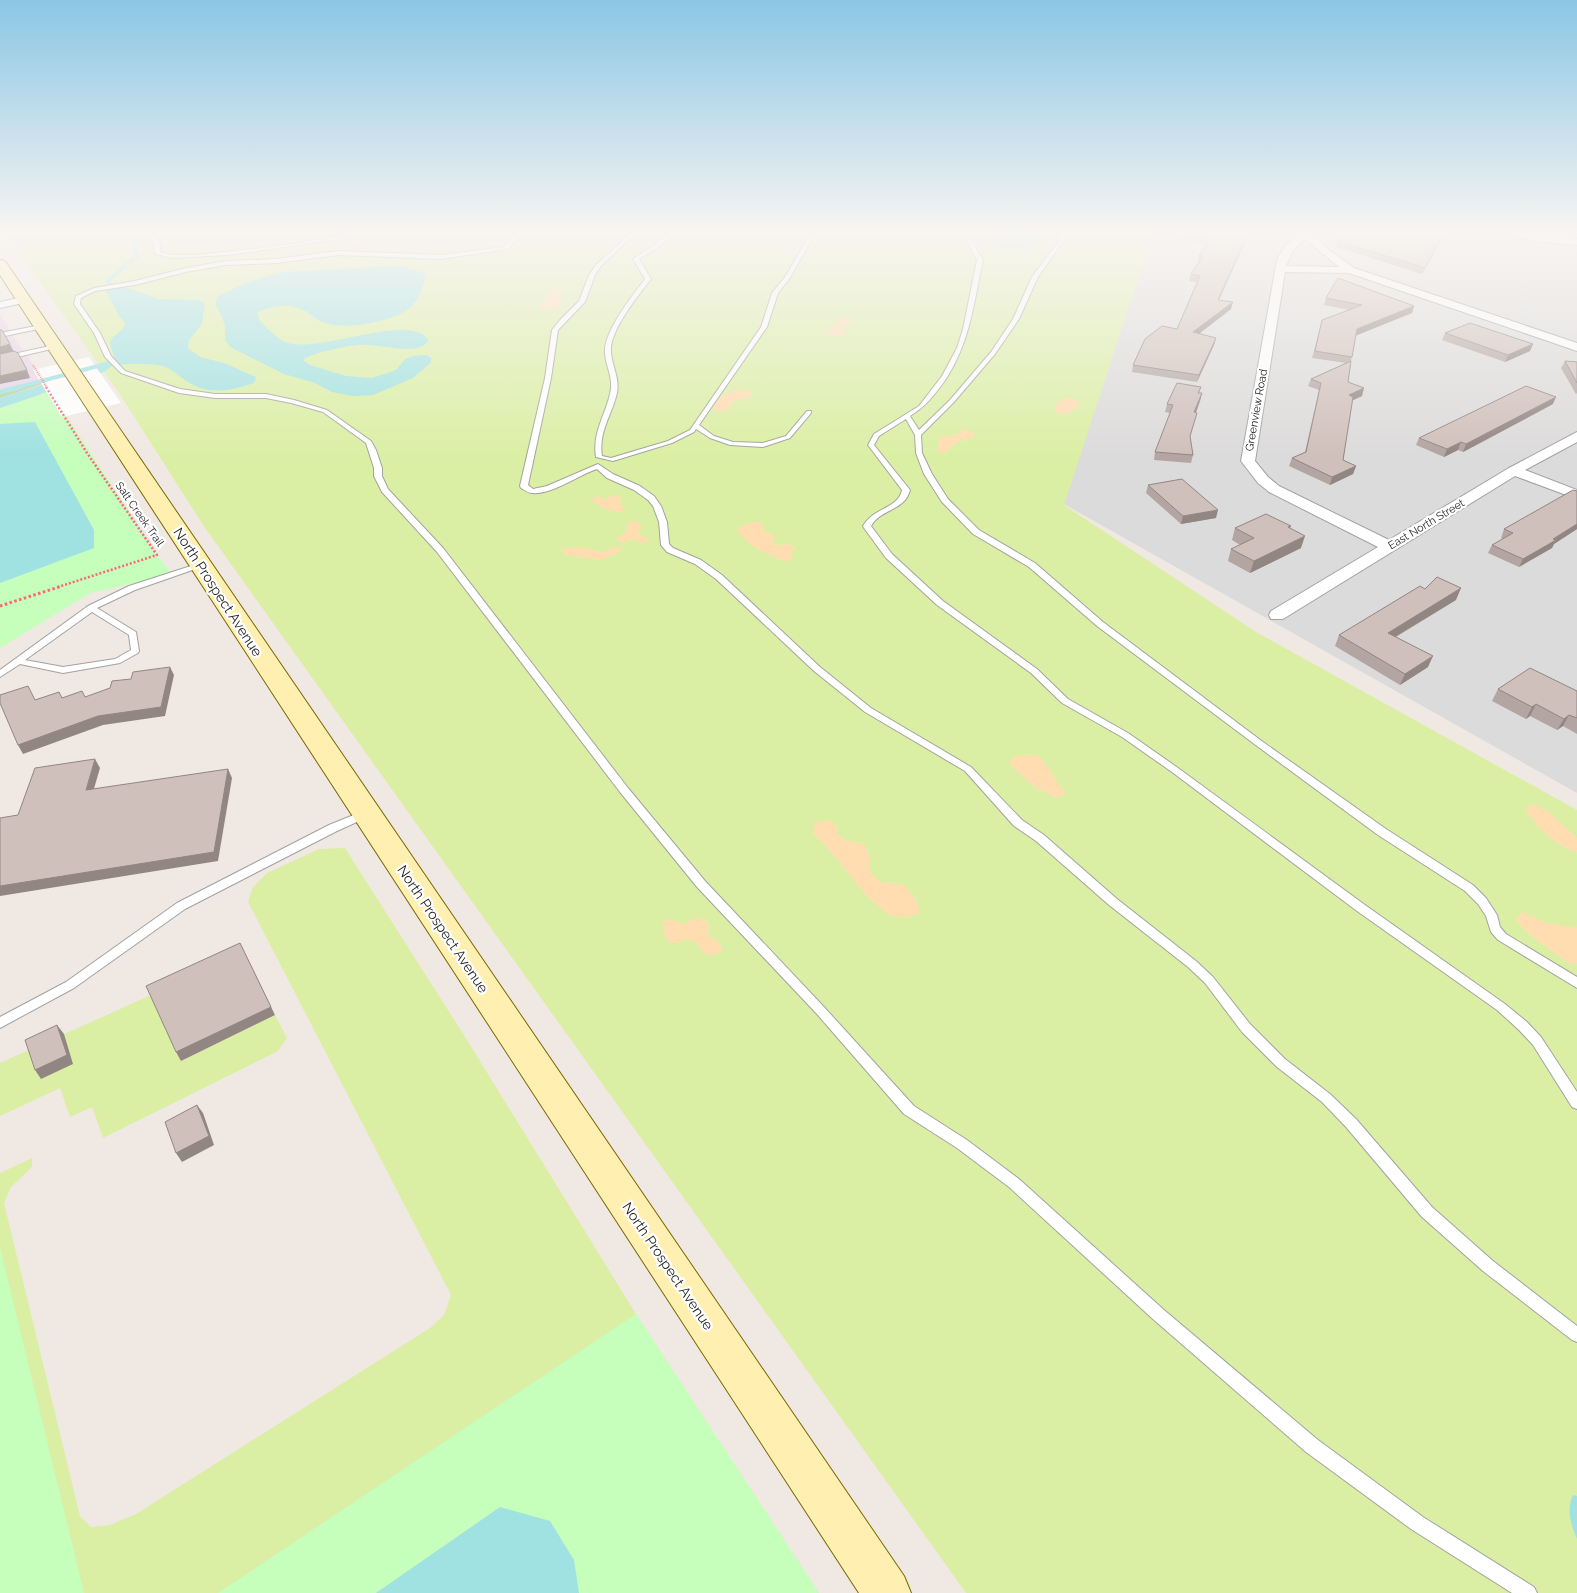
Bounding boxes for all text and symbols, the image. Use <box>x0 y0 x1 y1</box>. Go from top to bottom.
street label: Greenview Road <box>1243 368 1270 452</box>
street label: Salt Creek Trail <box>113 480 167 549</box>
street label: East North Street <box>1386 496 1467 552</box>
street label: North Prospect Avenue <box>170 525 266 659</box>
street label: North Prospect Avenue <box>394 862 492 996</box>
street label: North Prospect Avenue <box>619 1199 717 1333</box>

